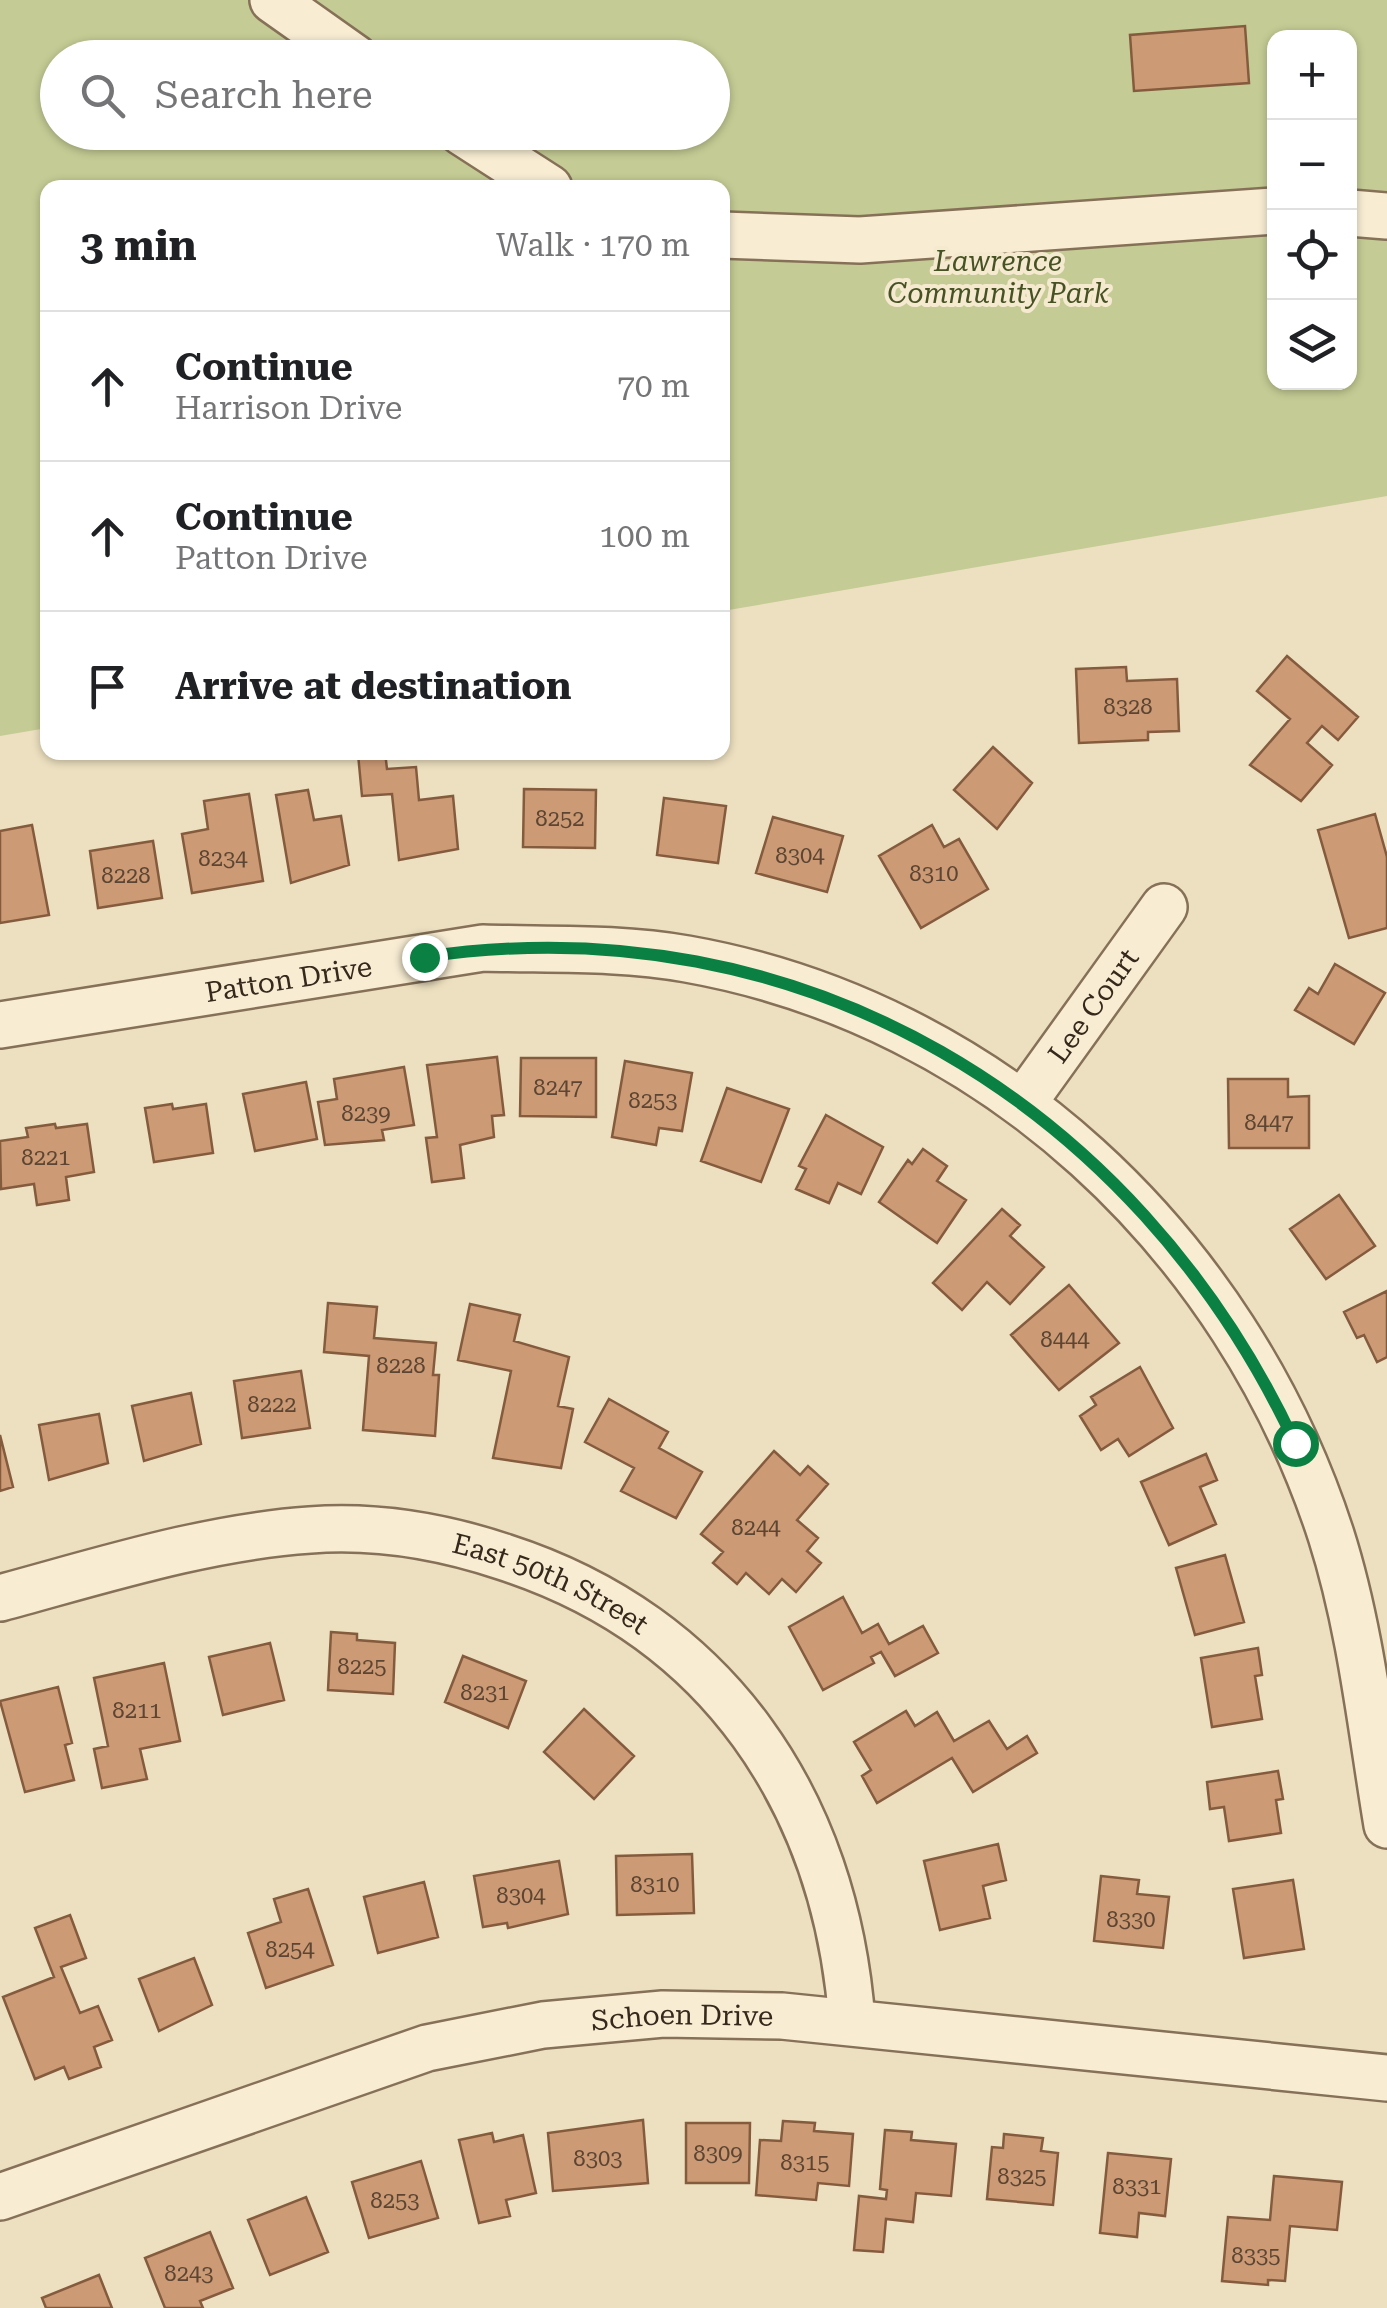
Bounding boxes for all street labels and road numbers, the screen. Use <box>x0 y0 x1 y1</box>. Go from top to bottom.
street label: Lee Court <box>1041 942 1145 1069</box>
street label: Patton Drive <box>203 949 374 1009</box>
street label: East 50th Street <box>449 1526 655 1641</box>
street label: Schoen Drive <box>590 1997 774 2037</box>

